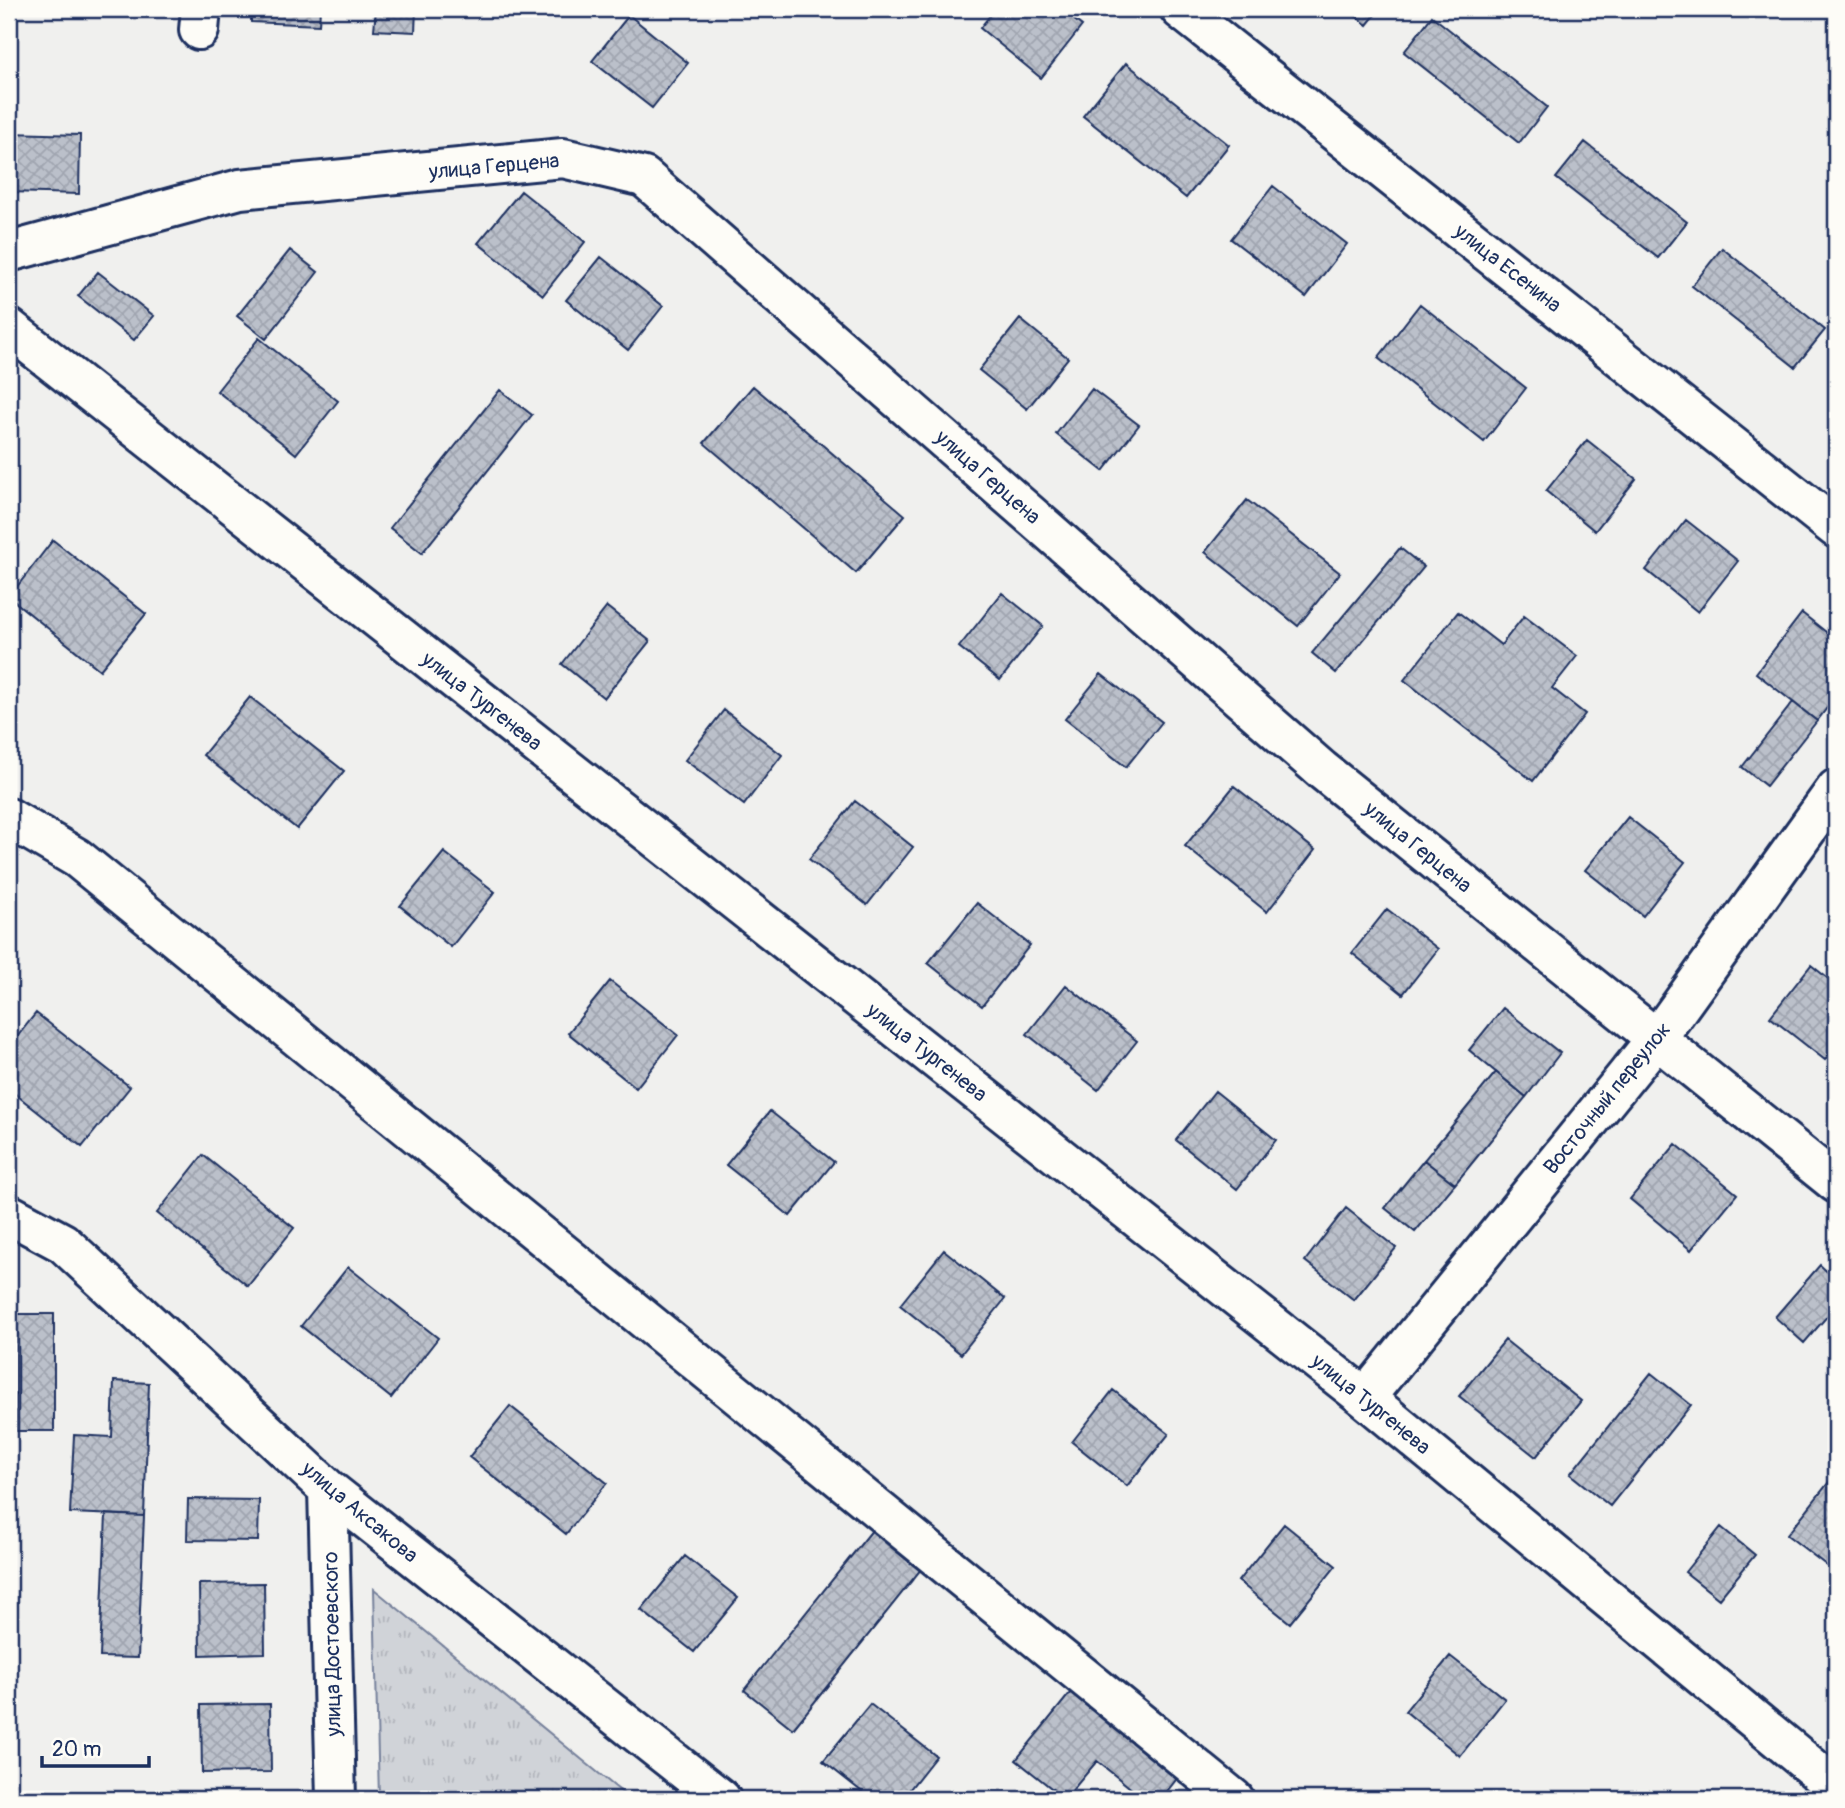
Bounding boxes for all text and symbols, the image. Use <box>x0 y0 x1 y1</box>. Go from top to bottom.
street label: улица Герцена <box>427 147 560 186</box>
street label: улица Есенина <box>1448 217 1567 319</box>
street label: улица Герцена <box>929 424 1046 531</box>
street label: улица Тургенева <box>415 645 547 757</box>
street label: улица Герцена <box>1358 795 1477 899</box>
street label: улица Тургенева <box>860 996 992 1108</box>
street label: Восточный переулок <box>1538 1017 1677 1180</box>
street label: улица Тургенева <box>1305 1347 1436 1461</box>
street label: улица Аксакова <box>295 1455 423 1569</box>
street label: улица Достоевского <box>317 1551 348 1738</box>
scale bar <box>42 1724 149 1768</box>
text: 20 m <box>52 1736 101 1763</box>

